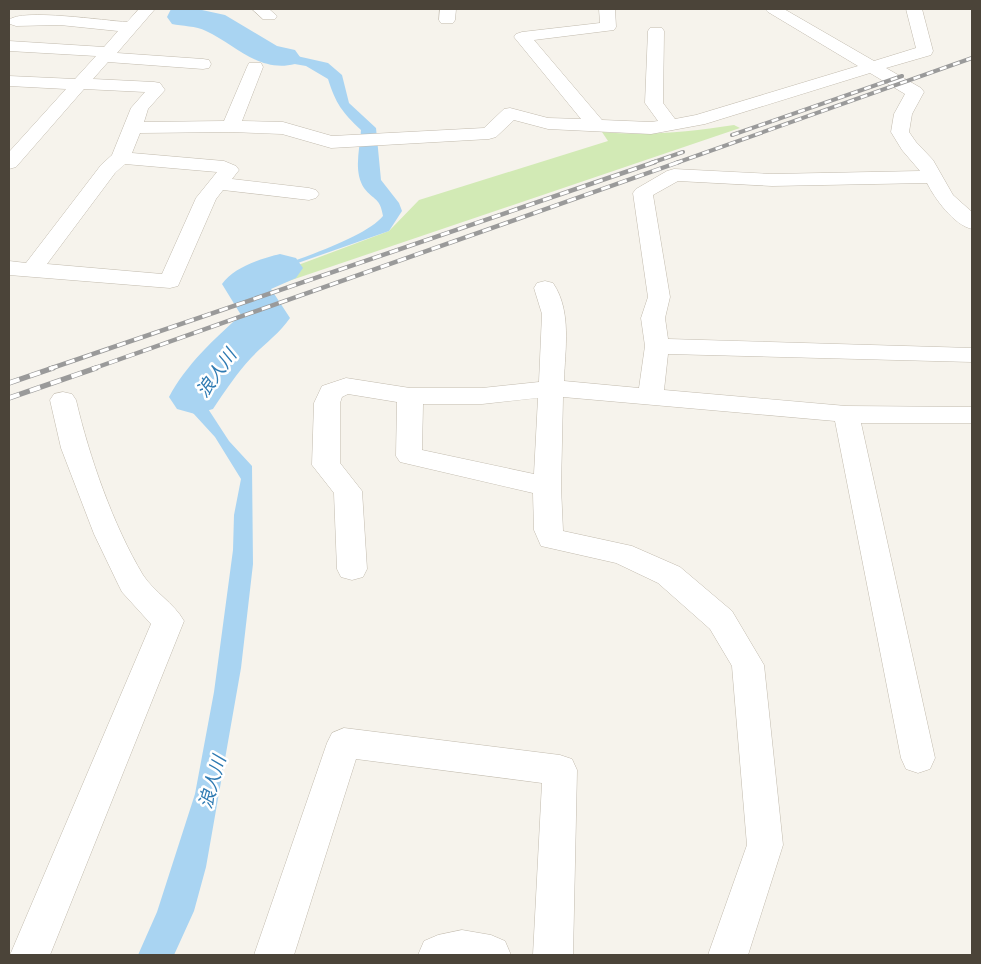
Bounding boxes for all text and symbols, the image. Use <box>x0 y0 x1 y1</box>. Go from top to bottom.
water label: 浪人川 <box>191 343 242 402</box>
water label: 浪人川 <box>194 751 231 811</box>

